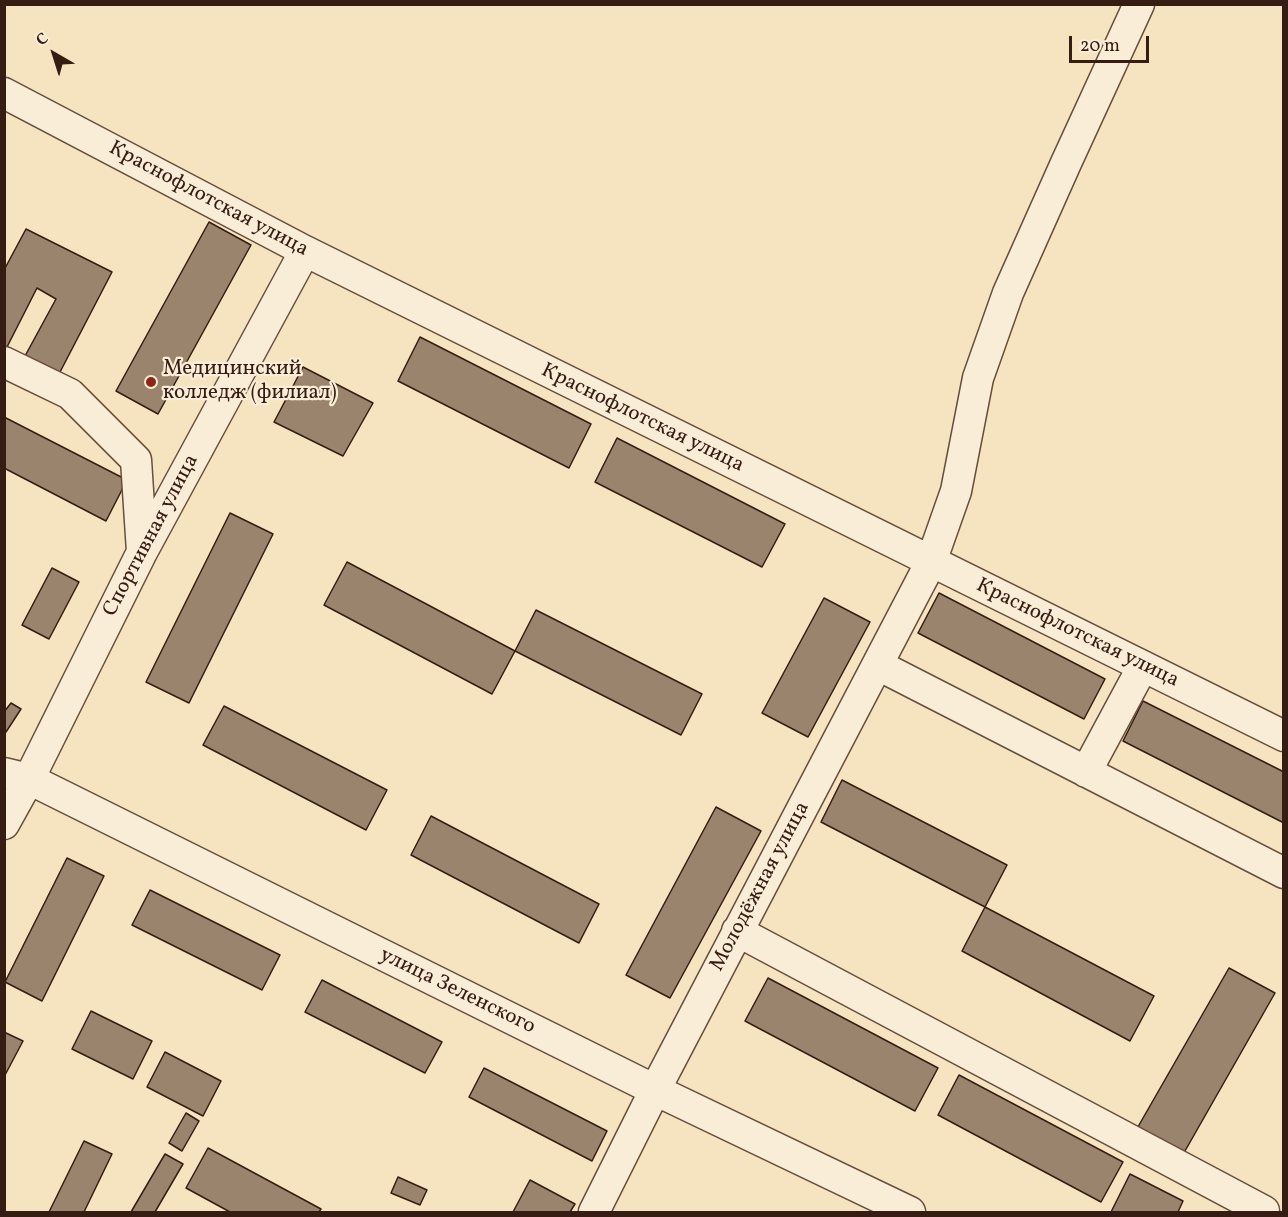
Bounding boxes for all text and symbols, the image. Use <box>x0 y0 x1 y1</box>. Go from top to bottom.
north arrow <box>24 24 84 84</box>
scale bar <box>1072 24 1152 62</box>
text: С <box>32 28 54 52</box>
text: 20 m <box>1080 34 1120 59</box>
street label: Краснофлотская улица <box>104 137 312 263</box>
place label: Медицинский колледж (филиал) <box>163 357 337 407</box>
street label: Краснофлотская улица <box>536 359 748 479</box>
marker: Медицинский колледж (филиал) <box>144 375 158 389</box>
street label: Спортивная улица <box>99 451 205 621</box>
street label: Краснофлотская улица <box>971 574 1183 694</box>
street label: Молодёжная улица <box>706 798 816 976</box>
street label: улица Зеленского <box>375 943 539 1041</box>

